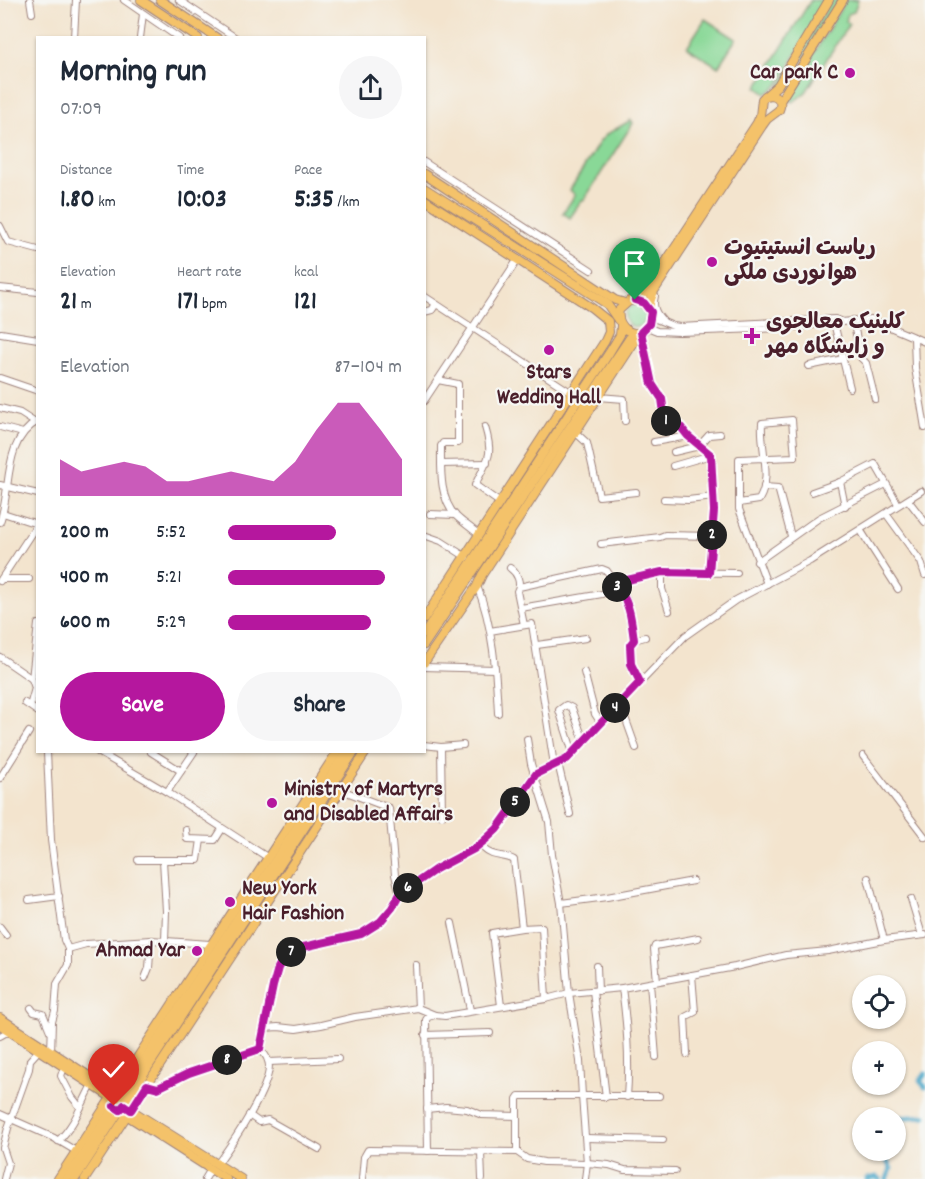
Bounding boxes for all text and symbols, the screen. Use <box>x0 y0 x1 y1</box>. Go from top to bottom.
text: Morning run <box>60 50 207 97</box>
button: share <box>339 56 402 119</box>
place label: Car park C <box>750 58 838 89</box>
marker: Car park C <box>843 66 857 80</box>
text: 07:09 <box>60 96 102 124</box>
text: Distance <box>60 159 112 182</box>
text: Time <box>177 159 204 182</box>
text: Pace <box>294 159 322 182</box>
text: 1.80 <box>60 182 95 219</box>
text: 10:03 <box>177 182 227 219</box>
text: 5:35 <box>294 182 334 219</box>
text: km <box>95 191 116 214</box>
text: /km <box>334 191 360 214</box>
place label: ریاست انستیتیوت هوانوردی ملکی <box>724 234 876 290</box>
pin <box>609 238 660 300</box>
icon: arrive <box>618 247 651 280</box>
marker: ریاست انستیتیوت هوانوردی ملکی <box>705 255 719 269</box>
text: Elevation <box>60 261 116 284</box>
text: Heart rate <box>177 261 242 284</box>
text: kcal <box>294 261 318 284</box>
text: 21 <box>60 284 77 321</box>
text: 171 <box>177 284 198 321</box>
text: 121 <box>294 284 317 321</box>
text: m <box>77 293 92 316</box>
text: bpm <box>198 293 227 316</box>
place label: کلینیک معالجوی و زایشگاه مهر <box>764 308 905 364</box>
marker: کلینیک معالجوی و زایشگاه مهر <box>743 327 761 345</box>
marker: Stars Wedding Hall <box>542 343 556 357</box>
text: Elevation <box>60 354 130 382</box>
text: 87–104 m <box>335 354 402 382</box>
place label: Stars Wedding Hall <box>497 358 602 414</box>
pin: 1 <box>651 406 681 436</box>
text: 1 <box>664 409 668 432</box>
text: 200 m <box>60 519 109 547</box>
text: 5:52 <box>156 519 187 547</box>
pin: 2 <box>697 520 727 550</box>
text: 2 <box>709 523 716 546</box>
text: 400 m <box>60 564 108 592</box>
text: 5:21 <box>156 564 182 592</box>
pin: 3 <box>602 572 632 602</box>
text: 3 <box>613 575 621 598</box>
text: 600 m <box>60 609 110 637</box>
text: 5:29 <box>156 609 186 637</box>
button: Save <box>60 672 225 741</box>
button: Share <box>237 672 402 741</box>
pin: 4 <box>600 693 630 723</box>
text: 4 <box>612 696 618 719</box>
place label: Ministry of Martyrs and Disabled Affairs <box>284 775 453 831</box>
pin: 5 <box>500 787 530 817</box>
text: 5 <box>511 790 519 813</box>
marker: Ministry of Martyrs and Disabled Affairs <box>265 796 279 810</box>
pin: 6 <box>393 873 423 903</box>
place label: New York Hair Fashion <box>242 874 344 930</box>
text: 6 <box>404 876 412 899</box>
marker: New York Hair Fashion <box>223 895 237 909</box>
place label: Ahmad Yar <box>96 936 186 967</box>
pin: 7 <box>276 937 306 967</box>
text: 7 <box>288 940 294 963</box>
marker: Ahmad Yar <box>190 944 204 958</box>
map controls <box>852 975 906 1161</box>
button: locate <box>852 975 906 1029</box>
button: + <box>852 1041 906 1095</box>
pin <box>88 1044 139 1106</box>
pin: 8 <box>212 1045 242 1075</box>
text: 8 <box>224 1048 230 1071</box>
icon: check <box>97 1053 130 1086</box>
button: − <box>852 1107 906 1161</box>

